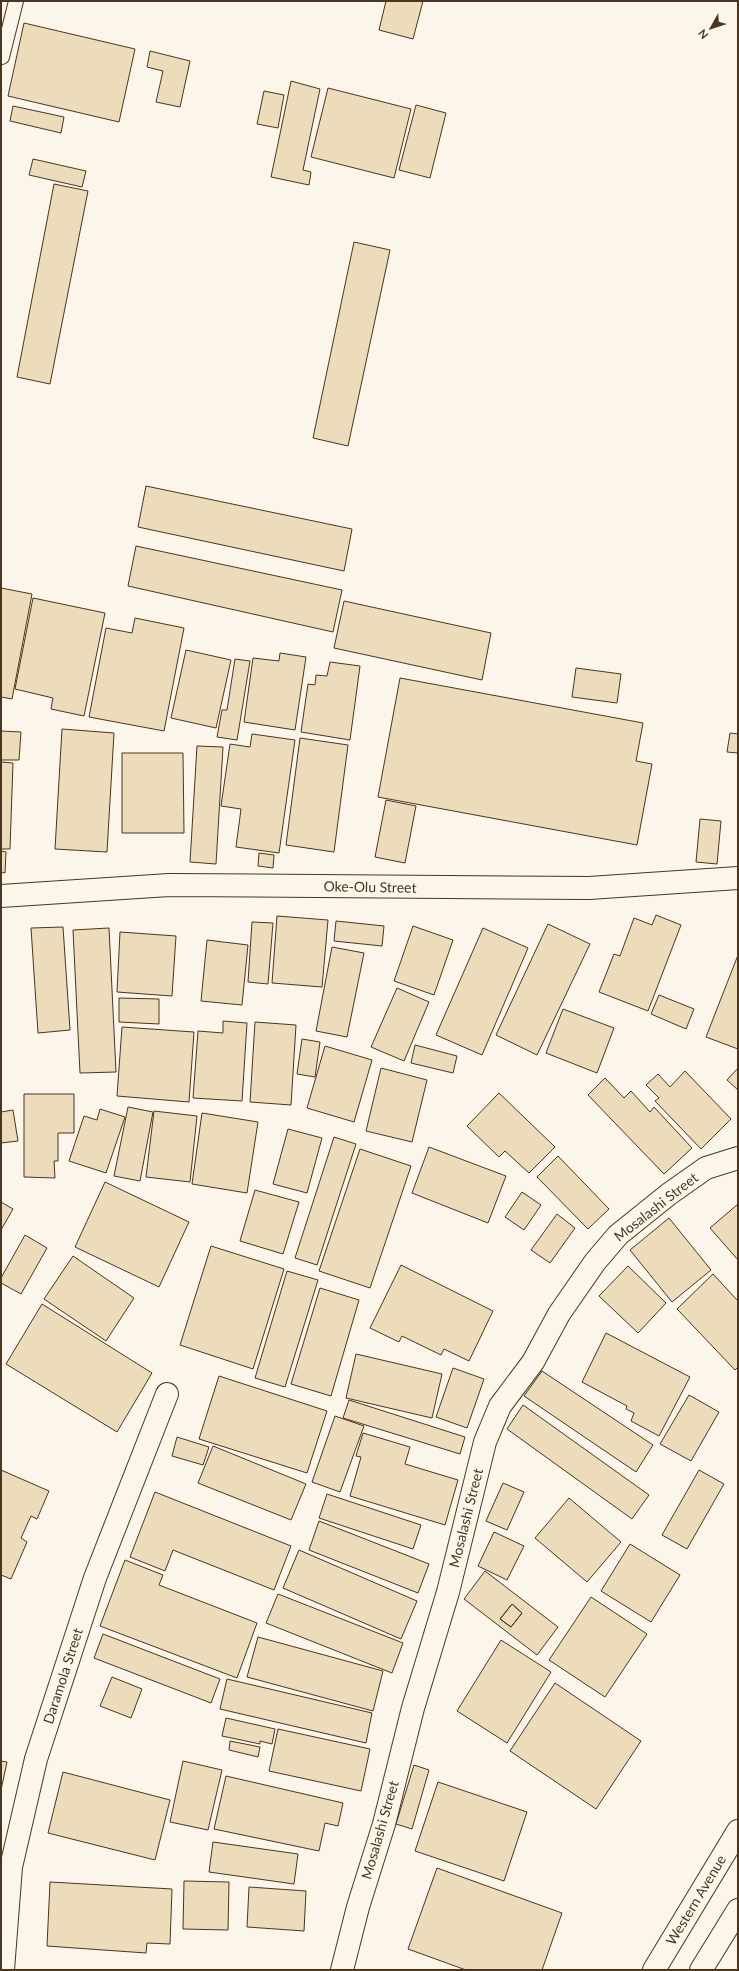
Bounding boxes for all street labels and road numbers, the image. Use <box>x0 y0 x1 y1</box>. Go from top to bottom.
street label: Oke-Olu Street <box>323 877 417 896</box>
street label: Mosalashi Street <box>610 1169 701 1245</box>
street label: Mosalashi Street <box>445 1466 486 1569</box>
street label: Daramola Street <box>39 1626 86 1726</box>
street label: Mosalashi Street <box>357 1779 402 1881</box>
street label: Western Avenue <box>662 1852 729 1948</box>

